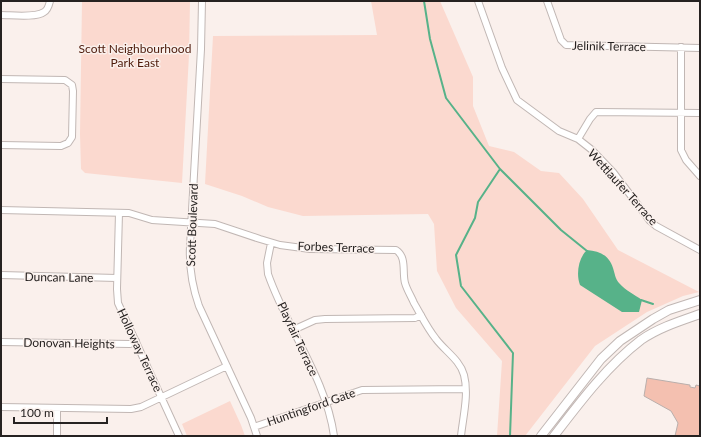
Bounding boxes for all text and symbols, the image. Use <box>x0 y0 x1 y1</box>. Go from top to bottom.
street label: Jelinik Terrace <box>572 38 646 54</box>
park label: Scott Neighbourhood Park East <box>79 41 191 70</box>
street label: Wettlaufer Terrace <box>585 146 661 228</box>
street label: Scott Boulevard <box>183 183 201 267</box>
street label: Forbes Terrace <box>297 238 375 256</box>
street label: Duncan Lane <box>24 269 94 285</box>
street label: Playfair Terrace <box>274 299 322 379</box>
street label: Holloway Terrace <box>114 306 166 394</box>
street label: Donovan Heights <box>23 335 115 351</box>
street label: Huntingford Gate <box>265 385 357 429</box>
scale bar <box>14 399 107 425</box>
text: 100 m <box>20 405 54 420</box>

